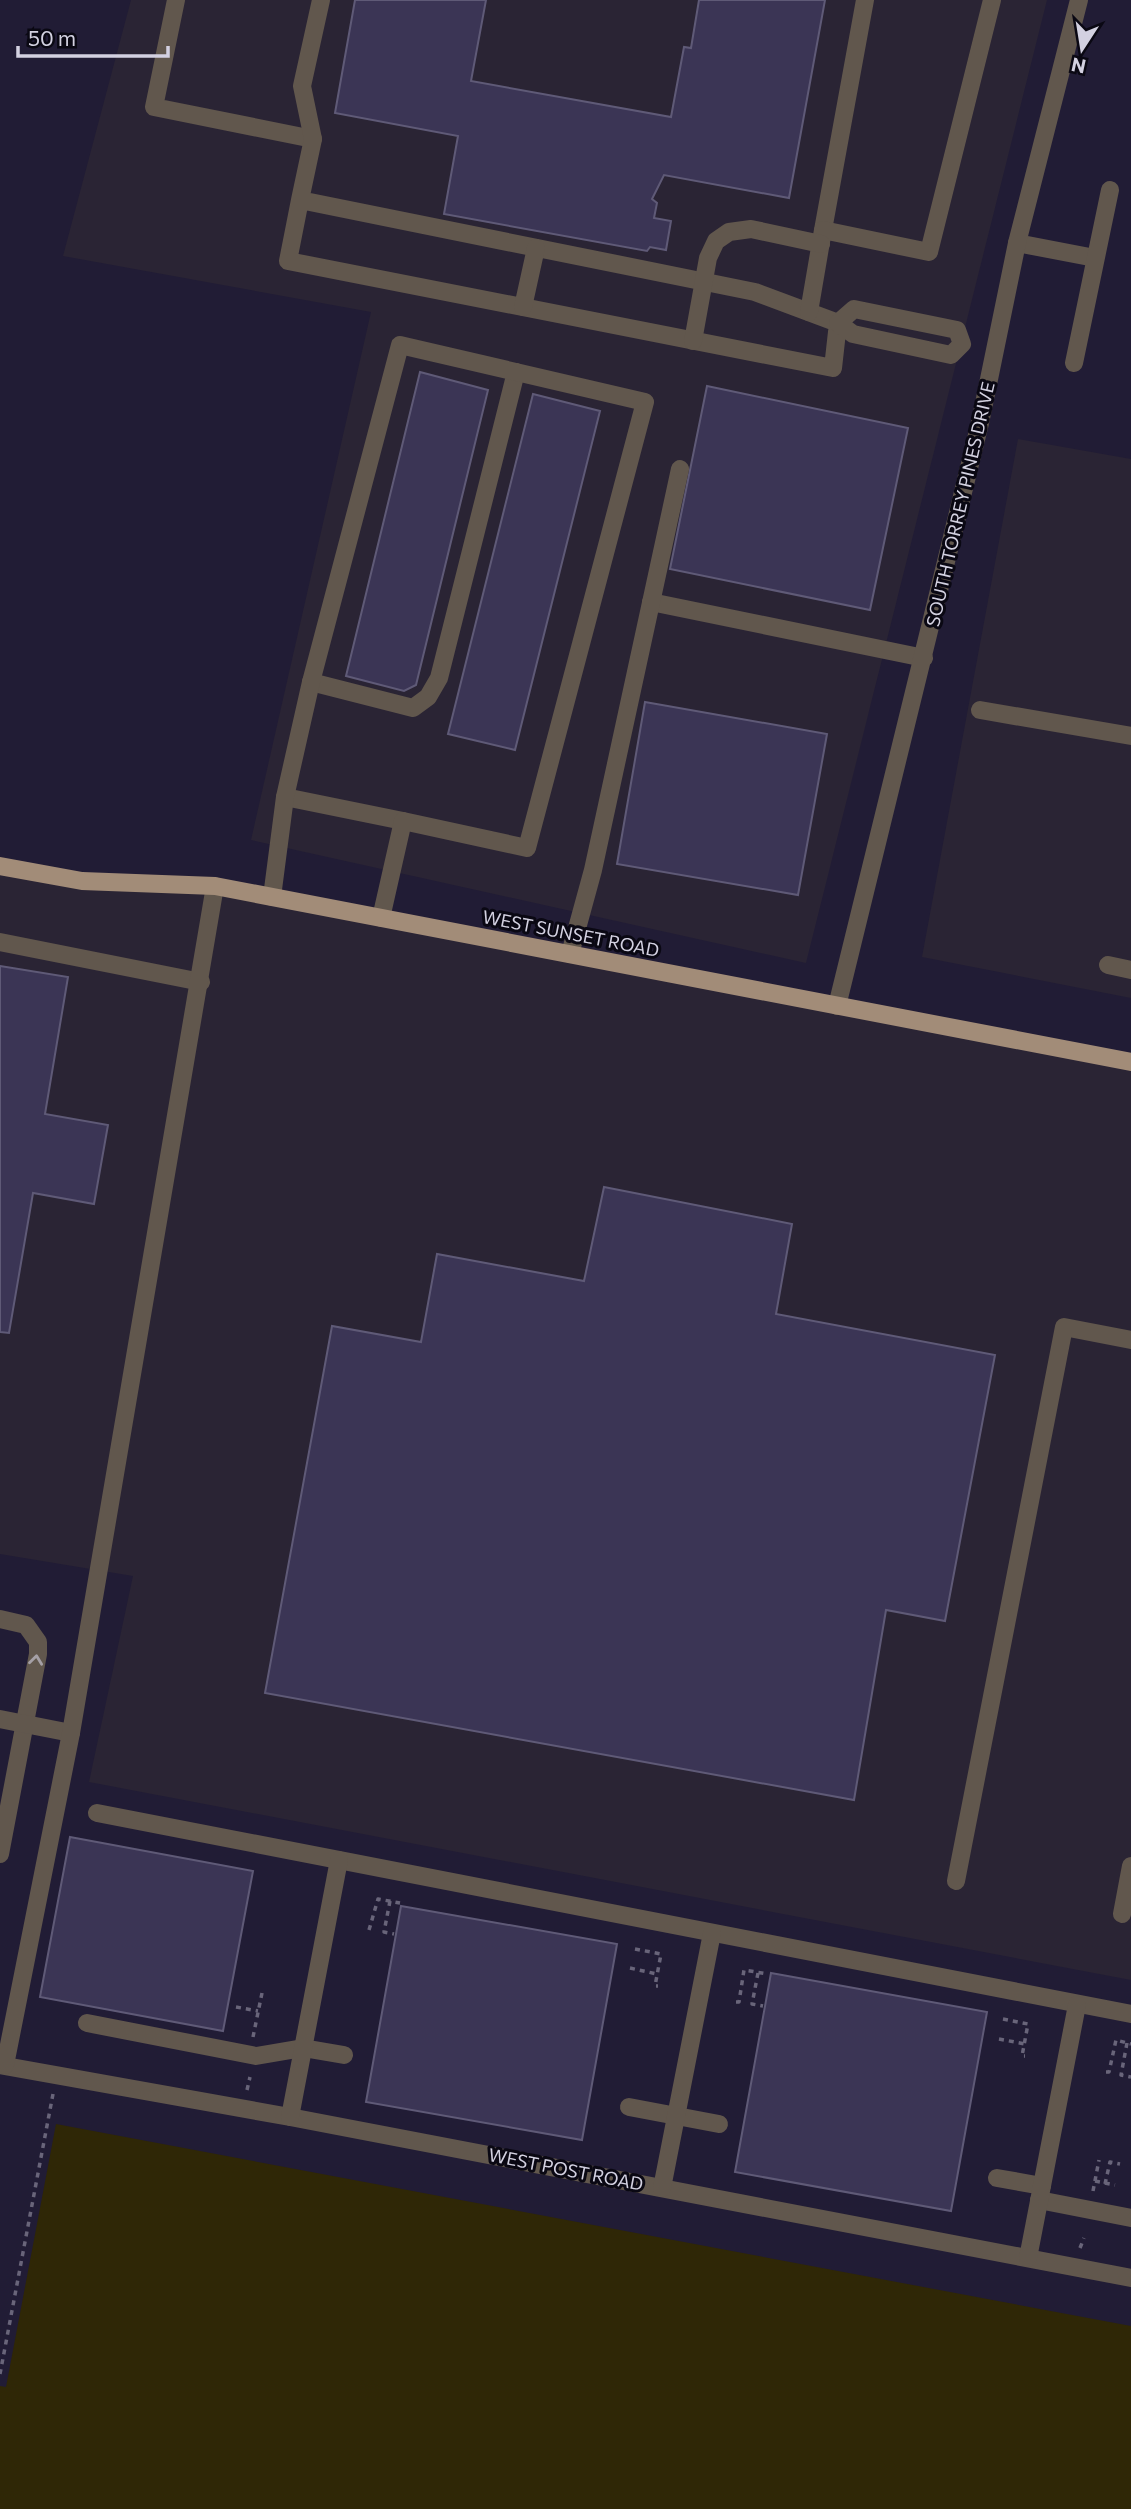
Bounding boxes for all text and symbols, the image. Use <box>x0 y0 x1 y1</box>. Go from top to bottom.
scale bar <box>18 14 168 58</box>
north arrow <box>1047 14 1117 84</box>
text: 50 m <box>28 25 76 50</box>
text: N <box>1069 53 1088 79</box>
street label: SOUTH TORREY PINES DRIVE <box>921 379 999 629</box>
street label: WEST SUNSET ROAD <box>481 905 661 961</box>
one-way arrow <box>29 1654 44 1666</box>
street label: WEST POST ROAD <box>487 2143 645 2195</box>

